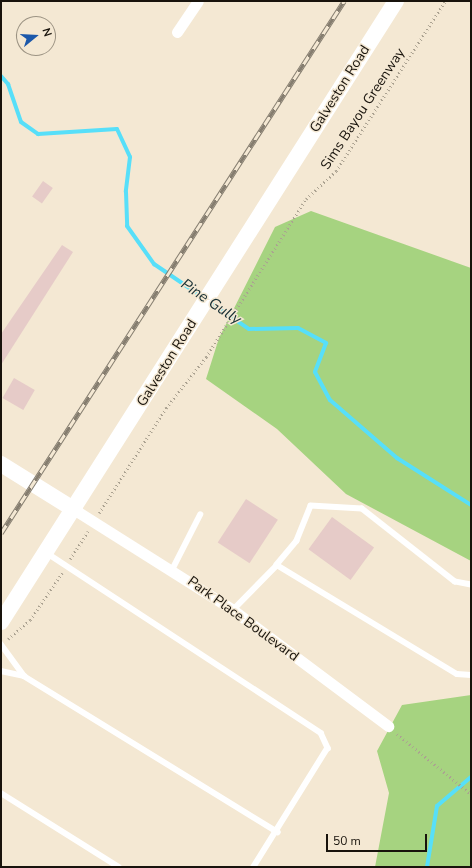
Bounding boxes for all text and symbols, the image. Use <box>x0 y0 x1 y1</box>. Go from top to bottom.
north arrow <box>16 16 56 56</box>
text: N <box>39 26 55 39</box>
street label: Galveston Road <box>307 42 373 136</box>
street label: Sims Bayou Greenway <box>317 45 409 173</box>
water label: Pine Gully <box>177 275 245 329</box>
street label: Galveston Road <box>134 316 200 410</box>
street label: Park Place Boulevard <box>184 573 302 665</box>
scale bar <box>328 826 429 852</box>
text: 50 m <box>333 833 361 849</box>

